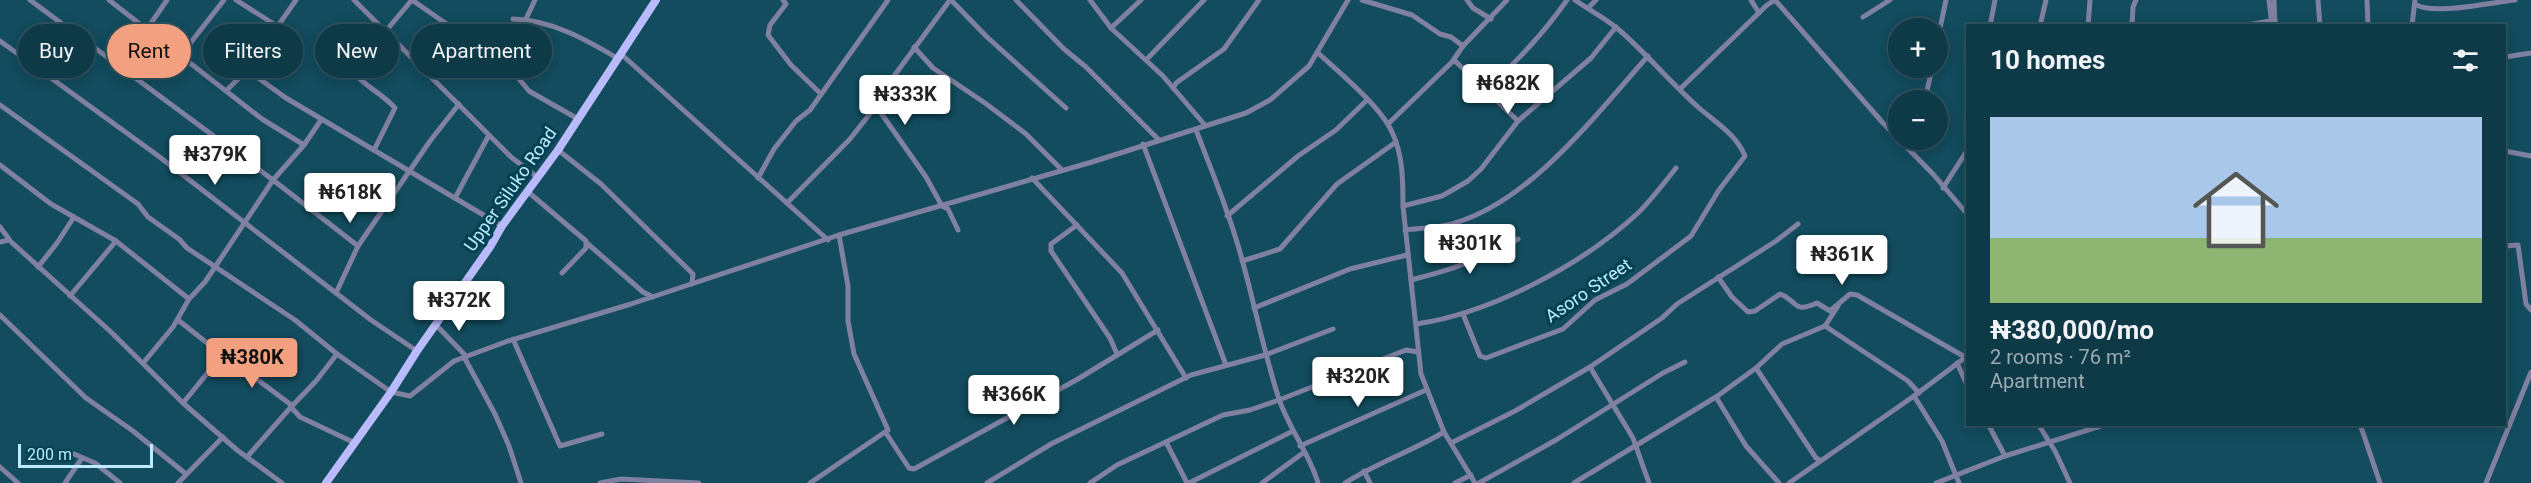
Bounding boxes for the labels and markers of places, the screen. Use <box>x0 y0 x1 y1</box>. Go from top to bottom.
pin: ₦682K <box>1466 64 1550 115</box>
pin: ₦333K <box>863 75 947 126</box>
pin: ₦379K <box>173 135 257 186</box>
pin: ₦618K <box>308 173 392 224</box>
pin: ₦301K <box>1428 224 1512 275</box>
pin: ₦361K <box>1800 235 1884 286</box>
pin: ₦372K <box>417 281 501 332</box>
pin: ₦380K <box>210 338 294 389</box>
pin: ₦320K <box>1316 357 1400 408</box>
pin: ₦366K <box>972 375 1056 426</box>

